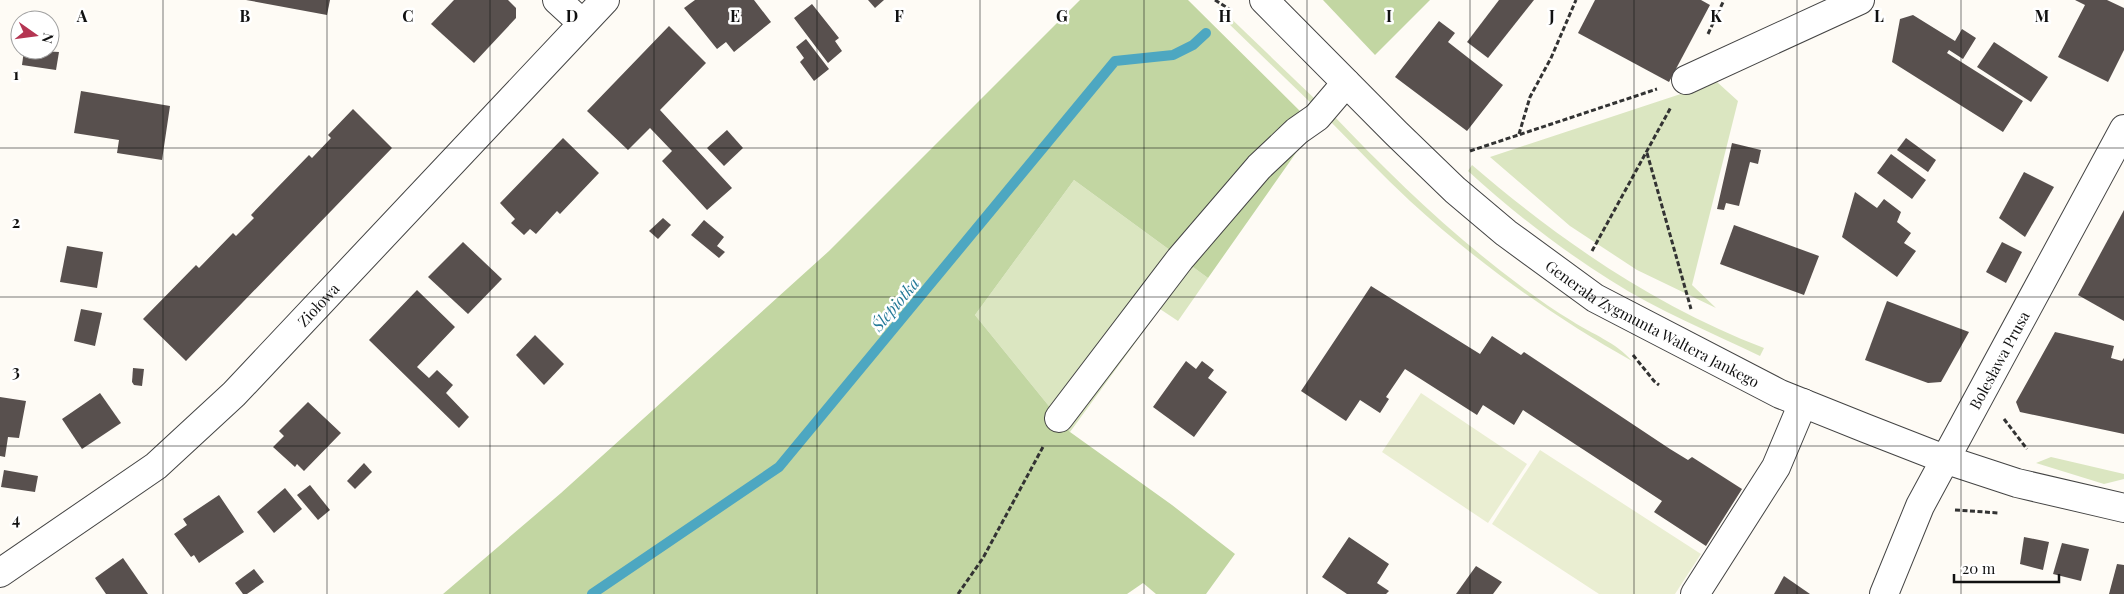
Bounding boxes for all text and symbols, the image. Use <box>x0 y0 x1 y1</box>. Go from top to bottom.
text: A <box>76 5 88 26</box>
text: B <box>240 5 251 26</box>
text: C <box>402 5 414 26</box>
text: D <box>566 5 578 26</box>
text: E <box>730 5 740 26</box>
text: F <box>894 5 904 26</box>
text: G <box>1056 5 1068 26</box>
text: H <box>1219 5 1232 26</box>
text: I <box>1386 5 1392 26</box>
text: J <box>1548 5 1555 26</box>
text: K <box>1710 5 1722 26</box>
text: L <box>1874 5 1884 26</box>
text: M <box>2035 5 2050 26</box>
north arrow <box>10 10 60 60</box>
text: N <box>38 31 59 45</box>
text: 1 <box>13 63 19 84</box>
text: 2 <box>12 211 20 232</box>
street label: Generała Zygmunta Waltera Jankego <box>1542 255 1763 392</box>
water label: Ślepiotka <box>866 273 923 336</box>
street label: Ziołowa <box>293 278 344 331</box>
street label: Bolesława Prusa <box>1964 307 2034 413</box>
text: 3 <box>12 360 20 381</box>
text: 4 <box>12 508 20 529</box>
scale bar <box>1954 552 2059 584</box>
text: 20 m <box>1962 558 1996 578</box>

